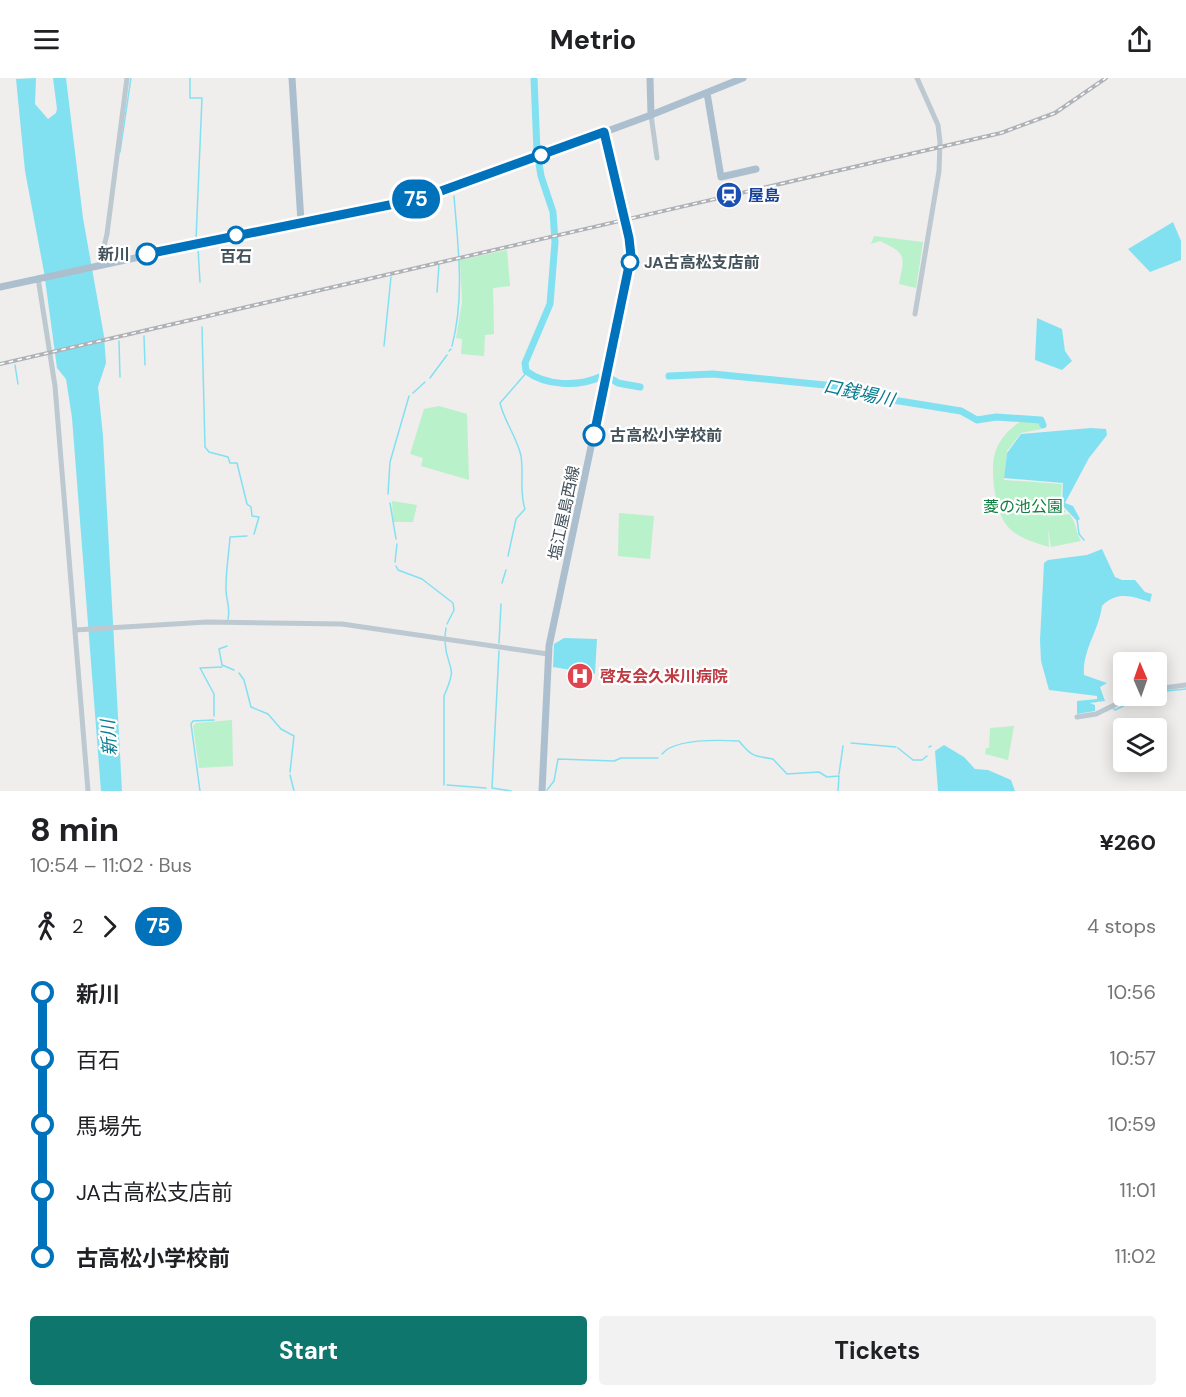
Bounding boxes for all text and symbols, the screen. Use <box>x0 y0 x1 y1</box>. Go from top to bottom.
text: Metrio <box>550 22 636 57</box>
icon: menu <box>30 23 63 56</box>
icon: share <box>1123 23 1156 56</box>
unlabelled marker <box>532 146 550 164</box>
line badge: 75 <box>389 180 443 218</box>
station icon: 屋島 <box>714 180 744 210</box>
text: 75 <box>404 185 428 213</box>
place label: 屋島 <box>748 185 780 206</box>
marker: 百石 <box>227 226 245 244</box>
marker: 新川 <box>136 243 158 265</box>
place label: 新川 <box>98 244 130 265</box>
place label: 百石 <box>220 246 252 267</box>
place label: JA古高松支店前 <box>644 252 760 273</box>
marker: JA古高松支店前 <box>621 253 639 271</box>
water label: 口銭場川 <box>821 374 899 413</box>
marker: 古高松小学校前 <box>583 424 605 446</box>
place label: 古高松小学校前 <box>610 425 722 446</box>
street label: 塩江屋島西線 <box>544 464 584 562</box>
park label: 菱の池公園 <box>983 496 1063 517</box>
north arrow <box>1113 652 1167 706</box>
map controls <box>1113 652 1167 772</box>
hospital icon: 啓友会久米川病院 <box>565 661 595 691</box>
place label: 啓友会久米川病院 <box>600 666 728 687</box>
water label: 新川 <box>96 717 122 757</box>
button: layers <box>1113 718 1167 772</box>
text: 8 min <box>30 808 119 851</box>
text: ¥260 <box>1100 828 1156 857</box>
text: 10:54 – 11:02 · Bus <box>30 852 192 878</box>
icon: walk <box>30 910 63 943</box>
icon: forward <box>93 910 126 943</box>
text: 75 <box>147 912 170 940</box>
text: 2 <box>72 913 84 939</box>
text: 4 stops <box>1087 913 1156 939</box>
text: 10:56 <box>1107 979 1156 1005</box>
text: 新川 <box>76 980 120 1009</box>
text: 10:57 <box>1110 1045 1156 1071</box>
text: 百石 <box>76 1046 120 1075</box>
text: 10:59 <box>1108 1111 1156 1137</box>
text: 馬場先 <box>76 1112 142 1141</box>
text: 11:01 <box>1120 1177 1156 1203</box>
text: JA古高松支店前 <box>76 1178 233 1207</box>
text: 11:02 <box>1114 1243 1156 1269</box>
text: 古高松小学校前 <box>76 1244 230 1273</box>
button: Start <box>30 1316 587 1385</box>
button: Tickets <box>599 1316 1156 1385</box>

